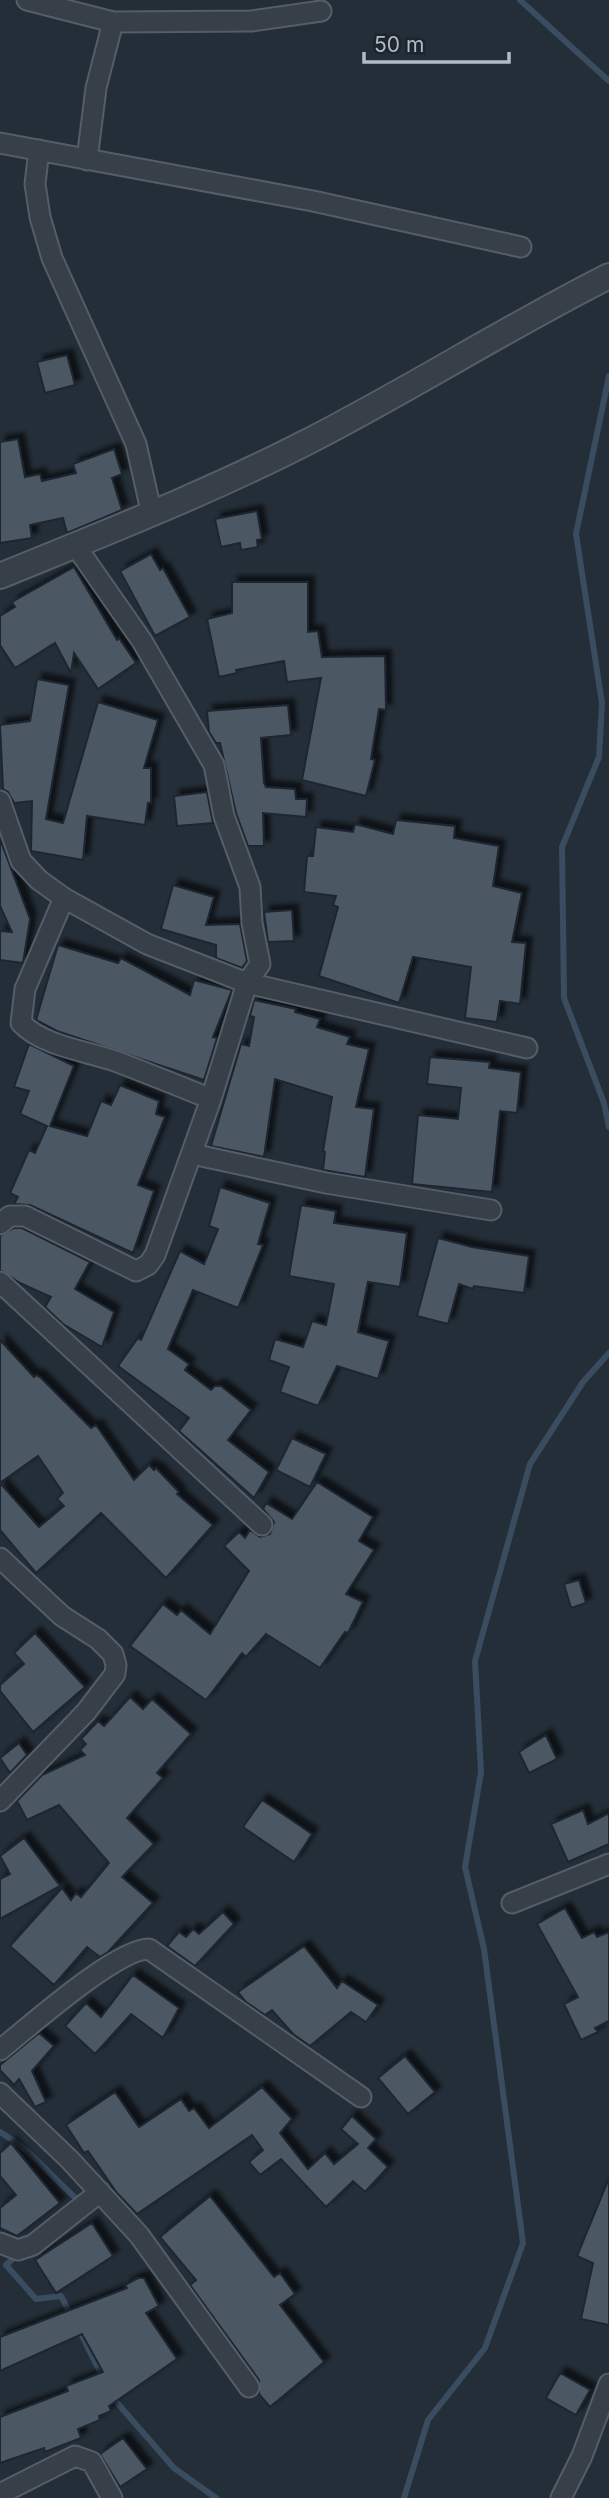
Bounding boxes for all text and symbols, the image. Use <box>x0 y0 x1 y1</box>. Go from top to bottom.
scale bar <box>364 21 509 65</box>
text: 50 m <box>374 32 424 57</box>

